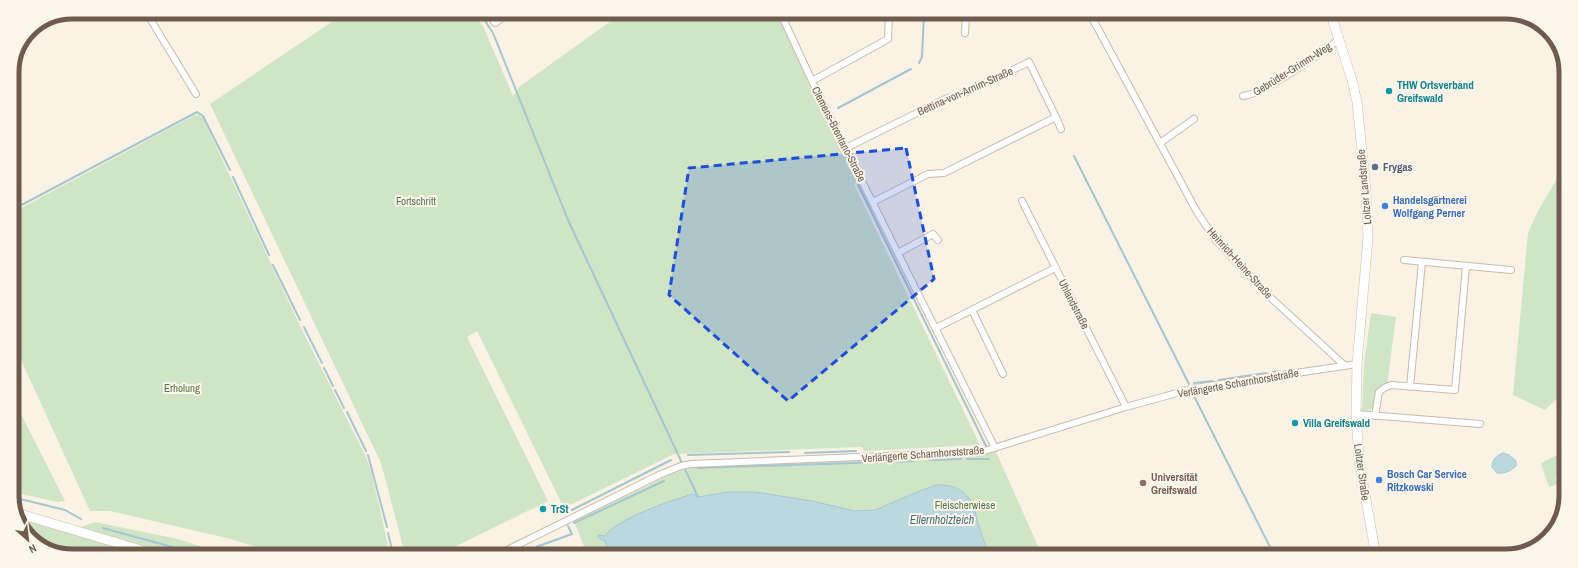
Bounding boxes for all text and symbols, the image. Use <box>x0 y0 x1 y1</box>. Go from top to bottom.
street label: Gebrüder-Grimm-Weg <box>1250 39 1334 99</box>
street label: Bettina-von-Arnim-Straße <box>915 64 1015 118</box>
place label: THW Ortsverband Greifswald <box>1397 78 1474 105</box>
street label: Clemens-Brentano-Straße <box>809 84 869 184</box>
marker: THW Ortsverband Greifswald <box>1384 86 1394 96</box>
street label: Loitzer Landstraße <box>1354 149 1374 225</box>
place label: Frygas <box>1383 160 1413 174</box>
marker: Frygas <box>1370 162 1380 172</box>
place label: Handelsgärtnerei Wolfgang Perner <box>1393 193 1467 220</box>
park label: Fortschritt <box>396 194 437 208</box>
marker: Handelsgärtnerei Wolfgang Perner <box>1380 201 1390 211</box>
street label: Heinrich-Heine-Straße <box>1204 224 1276 302</box>
street label: Uhlandstraße <box>1055 277 1093 331</box>
street label: Verlängerte Scharnhorststraße <box>1176 365 1300 401</box>
park label: Erholung <box>164 381 200 395</box>
place label: Villa Greifswald <box>1303 416 1370 430</box>
marker: Villa Greifswald <box>1290 418 1300 428</box>
street label: Verlängerte Scharnhorststraße <box>861 443 985 465</box>
street label: Loitzer Straße <box>1351 443 1373 501</box>
place label: Bosch Car Service Ritzkowski <box>1387 467 1467 494</box>
place label: Universität Greifswald <box>1151 470 1198 497</box>
marker: Bosch Car Service Ritzkowski <box>1374 475 1384 485</box>
marker: Universität Greifswald <box>1138 478 1148 488</box>
park label: Fleischerwiese <box>935 498 995 512</box>
place label: TrSt <box>551 502 569 516</box>
marker: TrSt <box>538 504 548 514</box>
water label: Ellernholzteich <box>910 512 974 528</box>
north arrow <box>8 520 48 560</box>
text: N <box>27 541 39 557</box>

